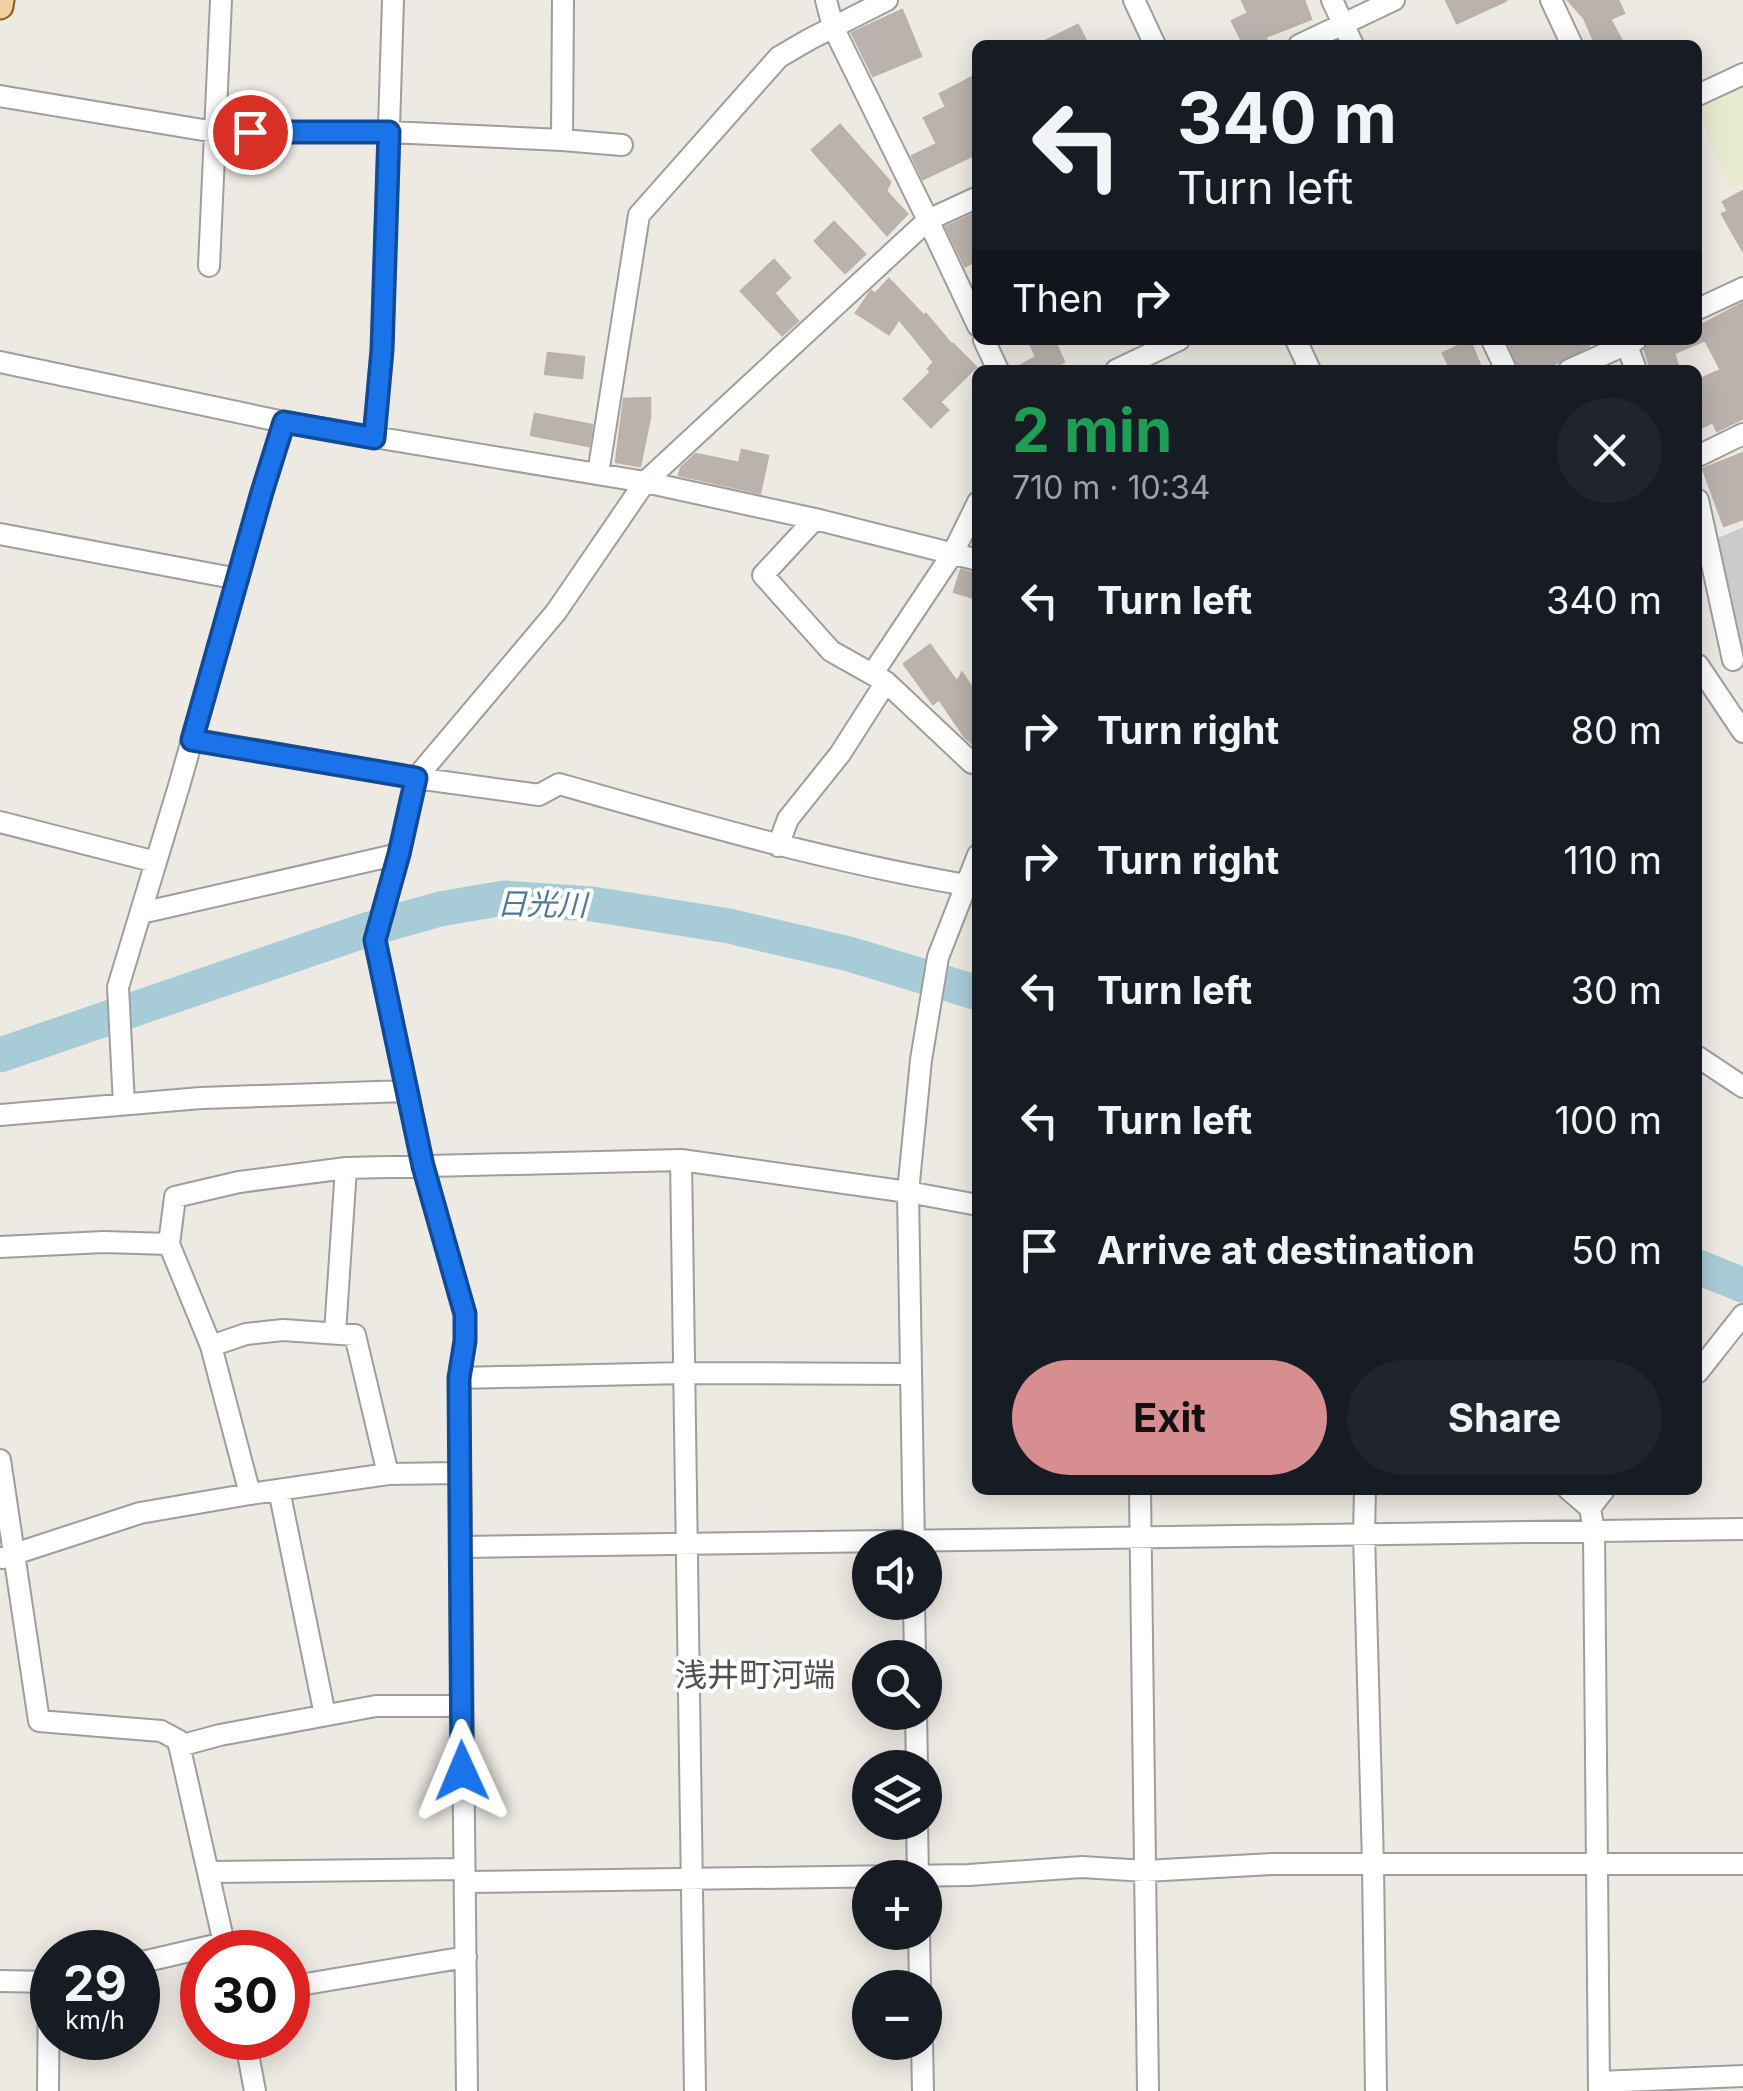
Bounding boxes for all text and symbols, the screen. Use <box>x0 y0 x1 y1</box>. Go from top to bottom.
text: 340 m <box>1177 75 1397 160</box>
icon: left <box>1012 80 1142 210</box>
pin <box>208 90 293 175</box>
icon: arrive <box>223 105 278 160</box>
text: Turn left <box>1177 160 1353 215</box>
icon: right <box>1124 270 1179 325</box>
text: Then <box>1012 275 1104 321</box>
text: 2 min <box>1012 394 1172 466</box>
button: close <box>1557 398 1662 503</box>
text: 710 m · 10:34 <box>1012 468 1210 507</box>
icon: left <box>1012 573 1067 628</box>
text: Turn left <box>1097 577 1252 623</box>
text: 340 m <box>1546 577 1662 623</box>
icon: right <box>1012 703 1067 758</box>
text: Turn right <box>1097 707 1279 753</box>
text: 80 m <box>1571 707 1662 753</box>
icon: right <box>1012 833 1067 888</box>
text: Turn right <box>1097 837 1279 883</box>
text: 110 m <box>1563 837 1662 883</box>
water label: 日光川 <box>497 885 590 923</box>
icon: left <box>1012 963 1067 1018</box>
text: Turn left <box>1097 967 1252 1013</box>
text: 30 m <box>1571 967 1662 1013</box>
icon: left <box>1012 1093 1067 1148</box>
text: Turn left <box>1097 1097 1252 1143</box>
text: 100 m <box>1555 1097 1662 1143</box>
icon: arrive <box>1012 1223 1067 1278</box>
text: Arrive at destination <box>1097 1227 1475 1273</box>
text: 50 m <box>1571 1227 1662 1273</box>
button: Exit <box>1012 1360 1327 1475</box>
button: Share <box>1347 1360 1662 1475</box>
map controls <box>852 1530 942 2060</box>
button: sound <box>852 1530 942 1620</box>
button: search <box>852 1640 942 1730</box>
district label: 浅井町河端 <box>675 1655 835 1694</box>
position arrow <box>410 1719 514 1823</box>
button: layers <box>852 1750 942 1840</box>
button: + <box>852 1860 942 1950</box>
speed limit sign: 30 <box>180 1930 310 2060</box>
text: 29 <box>63 1953 127 2013</box>
button: − <box>852 1970 942 2060</box>
text: km/h <box>65 2005 125 2035</box>

